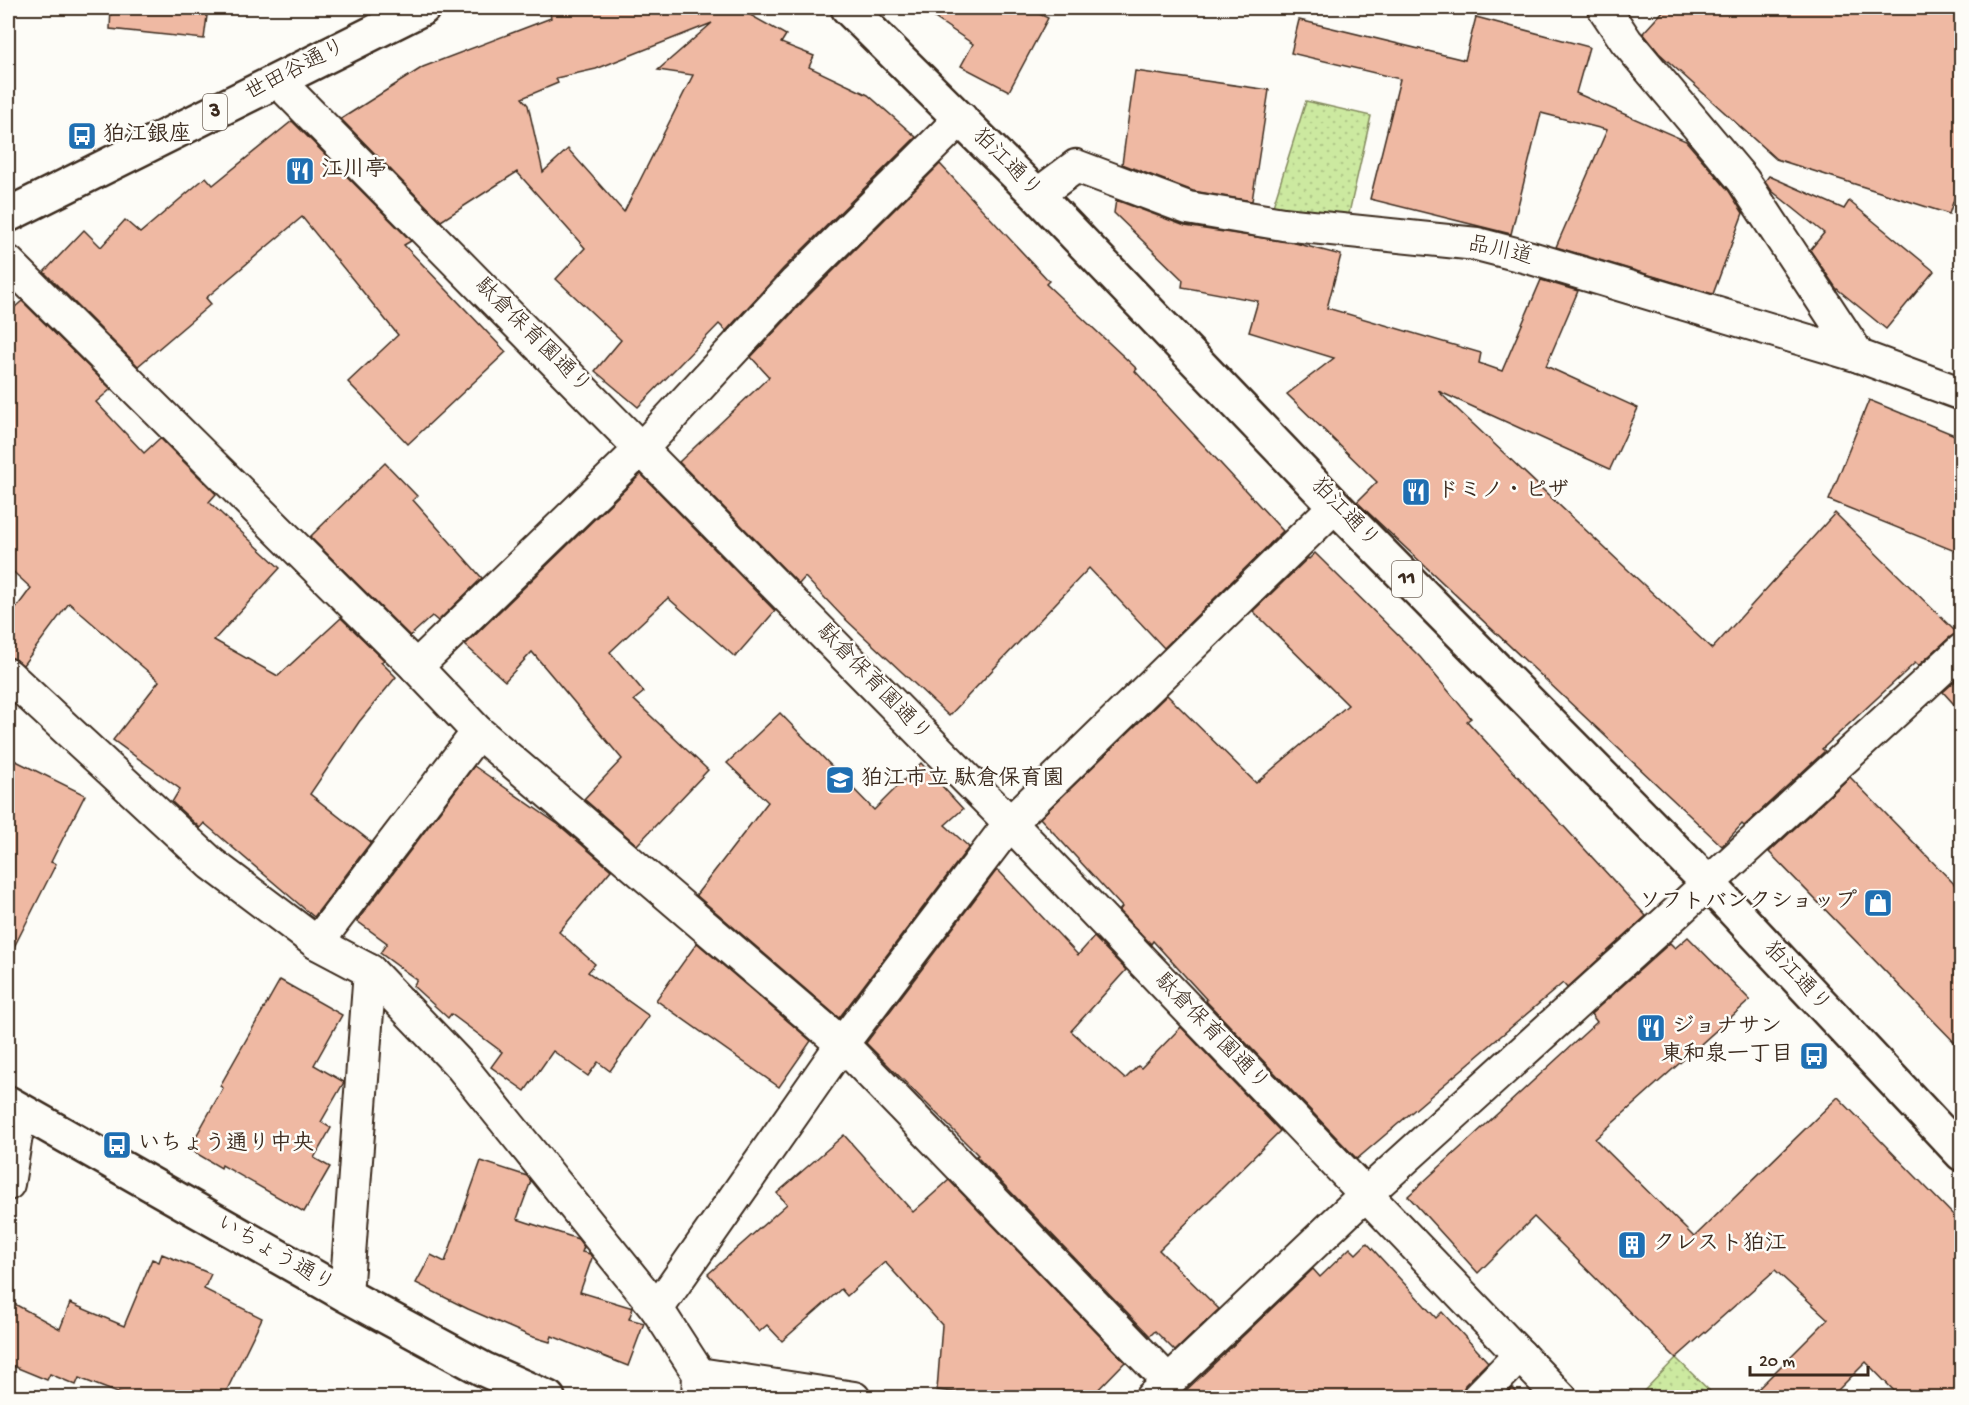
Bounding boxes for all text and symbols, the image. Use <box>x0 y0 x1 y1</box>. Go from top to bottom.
street label: 世田谷通り <box>241 34 351 108</box>
road number: 3 <box>203 94 227 130</box>
bus stop icon: 狛江銀座 <box>66 120 98 152</box>
place label: 狛江銀座 <box>103 121 191 149</box>
street label: 狛江通り <box>966 123 1047 204</box>
restaurant icon: 江川亭 <box>284 155 316 187</box>
place label: 江川亭 <box>321 157 387 184</box>
street label: 品川道 <box>1465 231 1535 272</box>
street label: 駄倉保育園通り <box>468 272 597 401</box>
street label: 狛江通り <box>1304 473 1385 555</box>
restaurant icon: ドミノ・ピザ <box>1400 476 1432 508</box>
place label: ドミノ・ピザ <box>1437 479 1569 505</box>
road number: 11 <box>1392 561 1422 597</box>
street label: 駄倉保育園通り <box>810 618 937 748</box>
school or university icon: 狛江市立 駄倉保育園 <box>824 764 856 796</box>
place label: 狛江市立 駄倉保育園 <box>861 765 1064 793</box>
shop icon: ソフトバンクショップ <box>1862 887 1894 919</box>
place label: ソフトバンクショップ <box>1639 889 1857 916</box>
street label: 狛江通り <box>1756 936 1836 1019</box>
street label: 駄倉保育園通り <box>1148 967 1275 1097</box>
restaurant icon: ジョナサン <box>1635 1012 1667 1044</box>
place label: ジョナサン <box>1672 1015 1782 1041</box>
bus stop icon: 東和泉一丁目 <box>1798 1040 1830 1072</box>
place label: 東和泉一丁目 <box>1661 1041 1793 1069</box>
bus stop icon: いちょう通り中央 <box>101 1129 133 1161</box>
place label: いちょう通り中央 <box>138 1130 314 1158</box>
street label: いちょう通り <box>211 1211 339 1299</box>
building icon: クレスト狛江 <box>1616 1229 1648 1261</box>
place label: クレスト狛江 <box>1653 1231 1787 1258</box>
scale bar <box>1750 1339 1868 1377</box>
text: 20 m <box>1759 1352 1795 1373</box>

